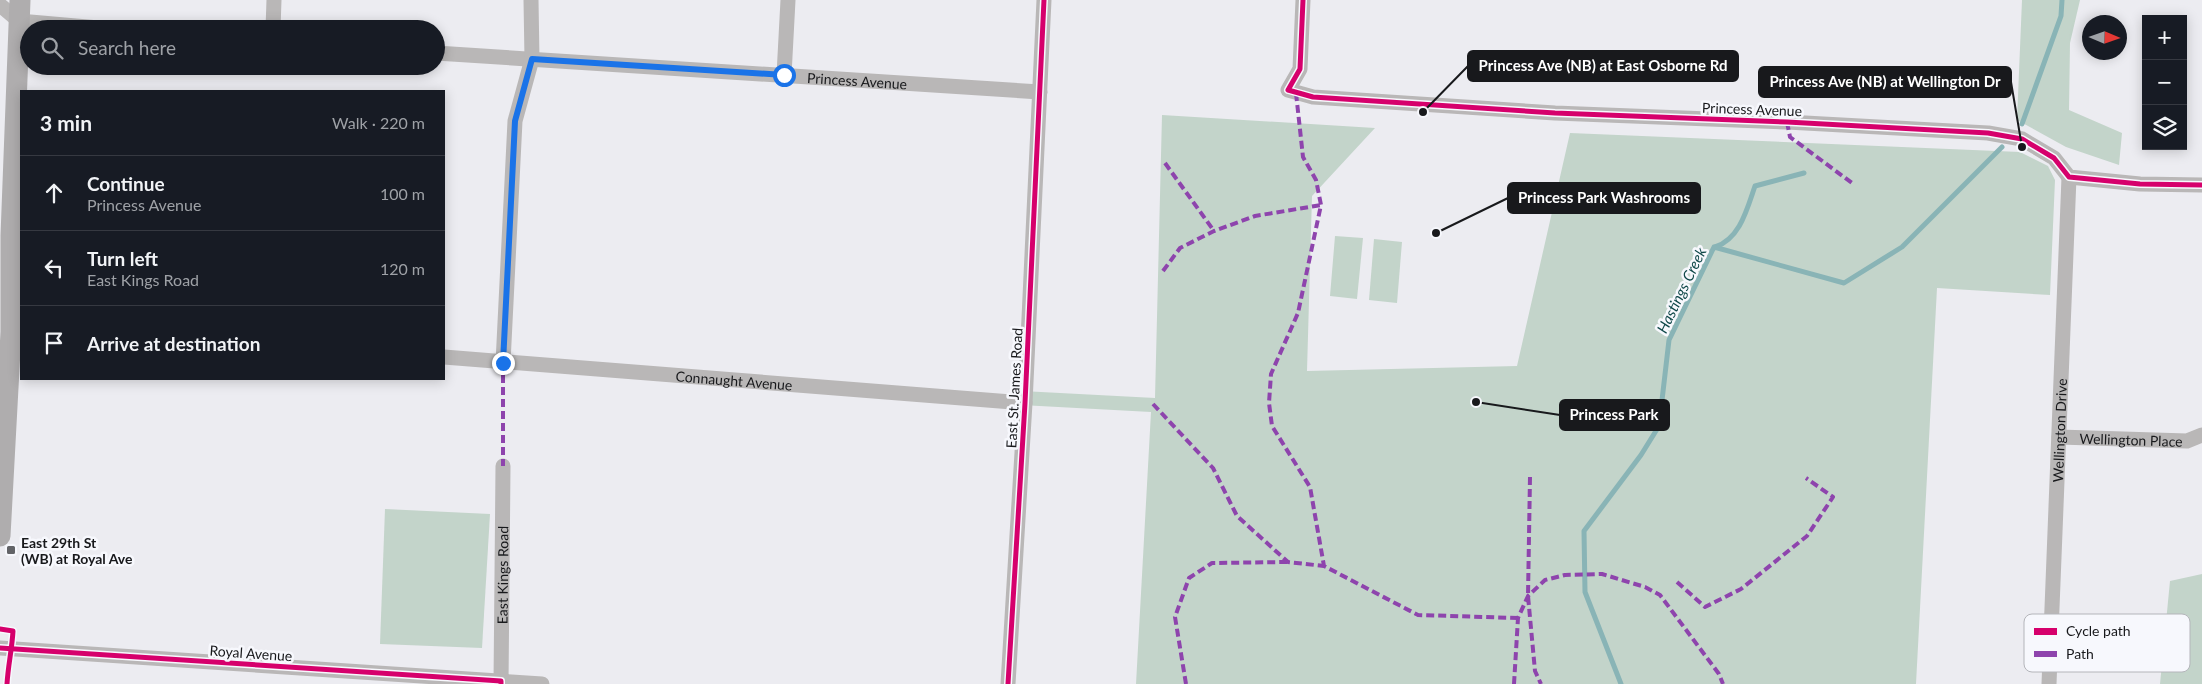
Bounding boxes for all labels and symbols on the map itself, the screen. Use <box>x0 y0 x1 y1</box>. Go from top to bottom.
north arrow <box>2082 15 2127 60</box>
callout: Princess Ave (NB) at East Osborne Rd <box>1468 51 1738 81</box>
text: Princess Ave (NB) at East Osborne Rd <box>1479 56 1727 74</box>
route start <box>773 64 796 87</box>
callout: Princess Ave (NB) at Wellington Dr <box>1759 67 2011 97</box>
street label: Princess Avenue <box>807 68 908 92</box>
text: Princess Ave (NB) at Wellington Dr <box>1769 72 2001 90</box>
street label: Princess Avenue <box>1702 99 1802 119</box>
callout: Princess Park Washrooms <box>1508 183 1700 213</box>
text: Princess Park Washrooms <box>1518 188 1690 206</box>
water label: Hastings Creek <box>1653 243 1710 336</box>
street label: East St. James Road <box>1002 327 1026 449</box>
route end <box>492 352 515 375</box>
street label: Connaught Avenue <box>675 367 793 393</box>
street label: Wellington Drive <box>2048 378 2070 482</box>
callout: Princess Park <box>1560 400 1669 430</box>
text: Princess Park <box>1569 405 1660 423</box>
street label: Wellington Place <box>2079 429 2183 449</box>
street label: East Kings Road <box>493 526 511 624</box>
place label: East 29th St (WB) at Royal Ave <box>21 534 133 567</box>
marker: East 29th St (WB) at Royal Ave <box>5 544 17 556</box>
legend <box>2024 614 2190 672</box>
text: Cycle path <box>2066 622 2131 639</box>
street label: Royal Avenue <box>209 642 293 664</box>
text: Path <box>2066 645 2094 662</box>

